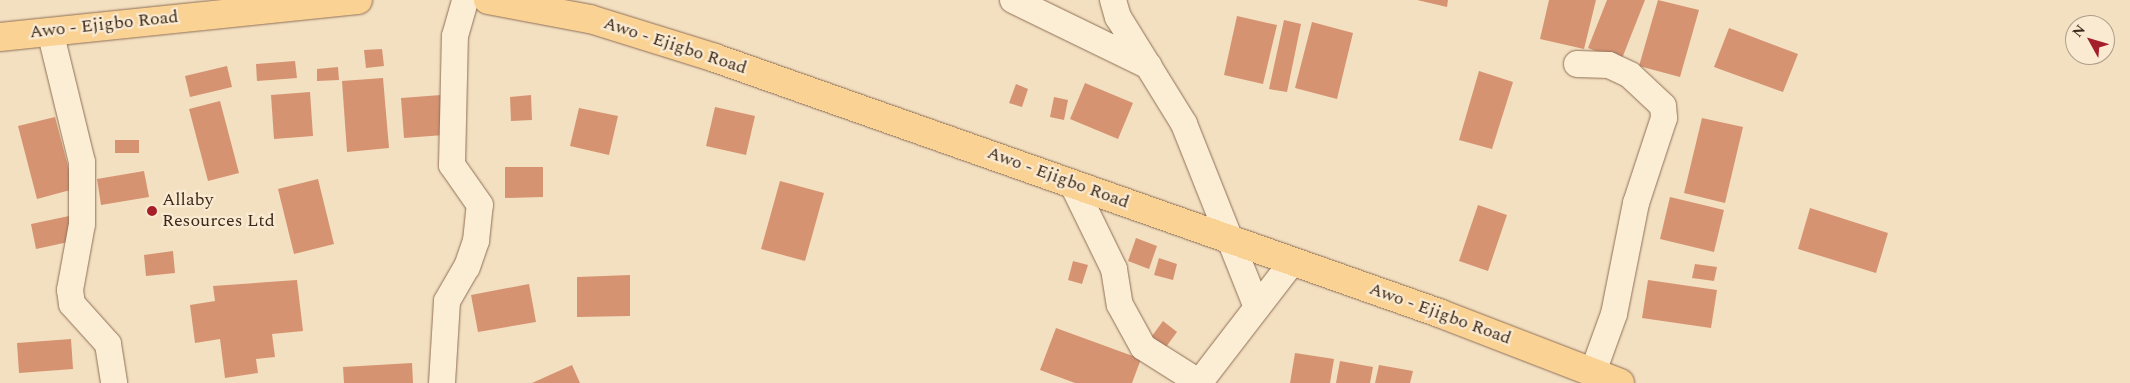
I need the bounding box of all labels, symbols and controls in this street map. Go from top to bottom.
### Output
street label: Awo - Ejigbo Road [28,6,180,44]
street label: Awo - Ejigbo Road [601,13,749,79]
north arrow [2065,15,2115,65]
text: N [2067,20,2090,42]
street label: Awo - Ejigbo Road [984,142,1132,214]
place label: Allaby Resources Ltd [162,190,275,232]
marker: Allaby Resources Ltd [146,205,158,217]
street label: Awo - Ejigbo Road [1366,278,1514,350]

